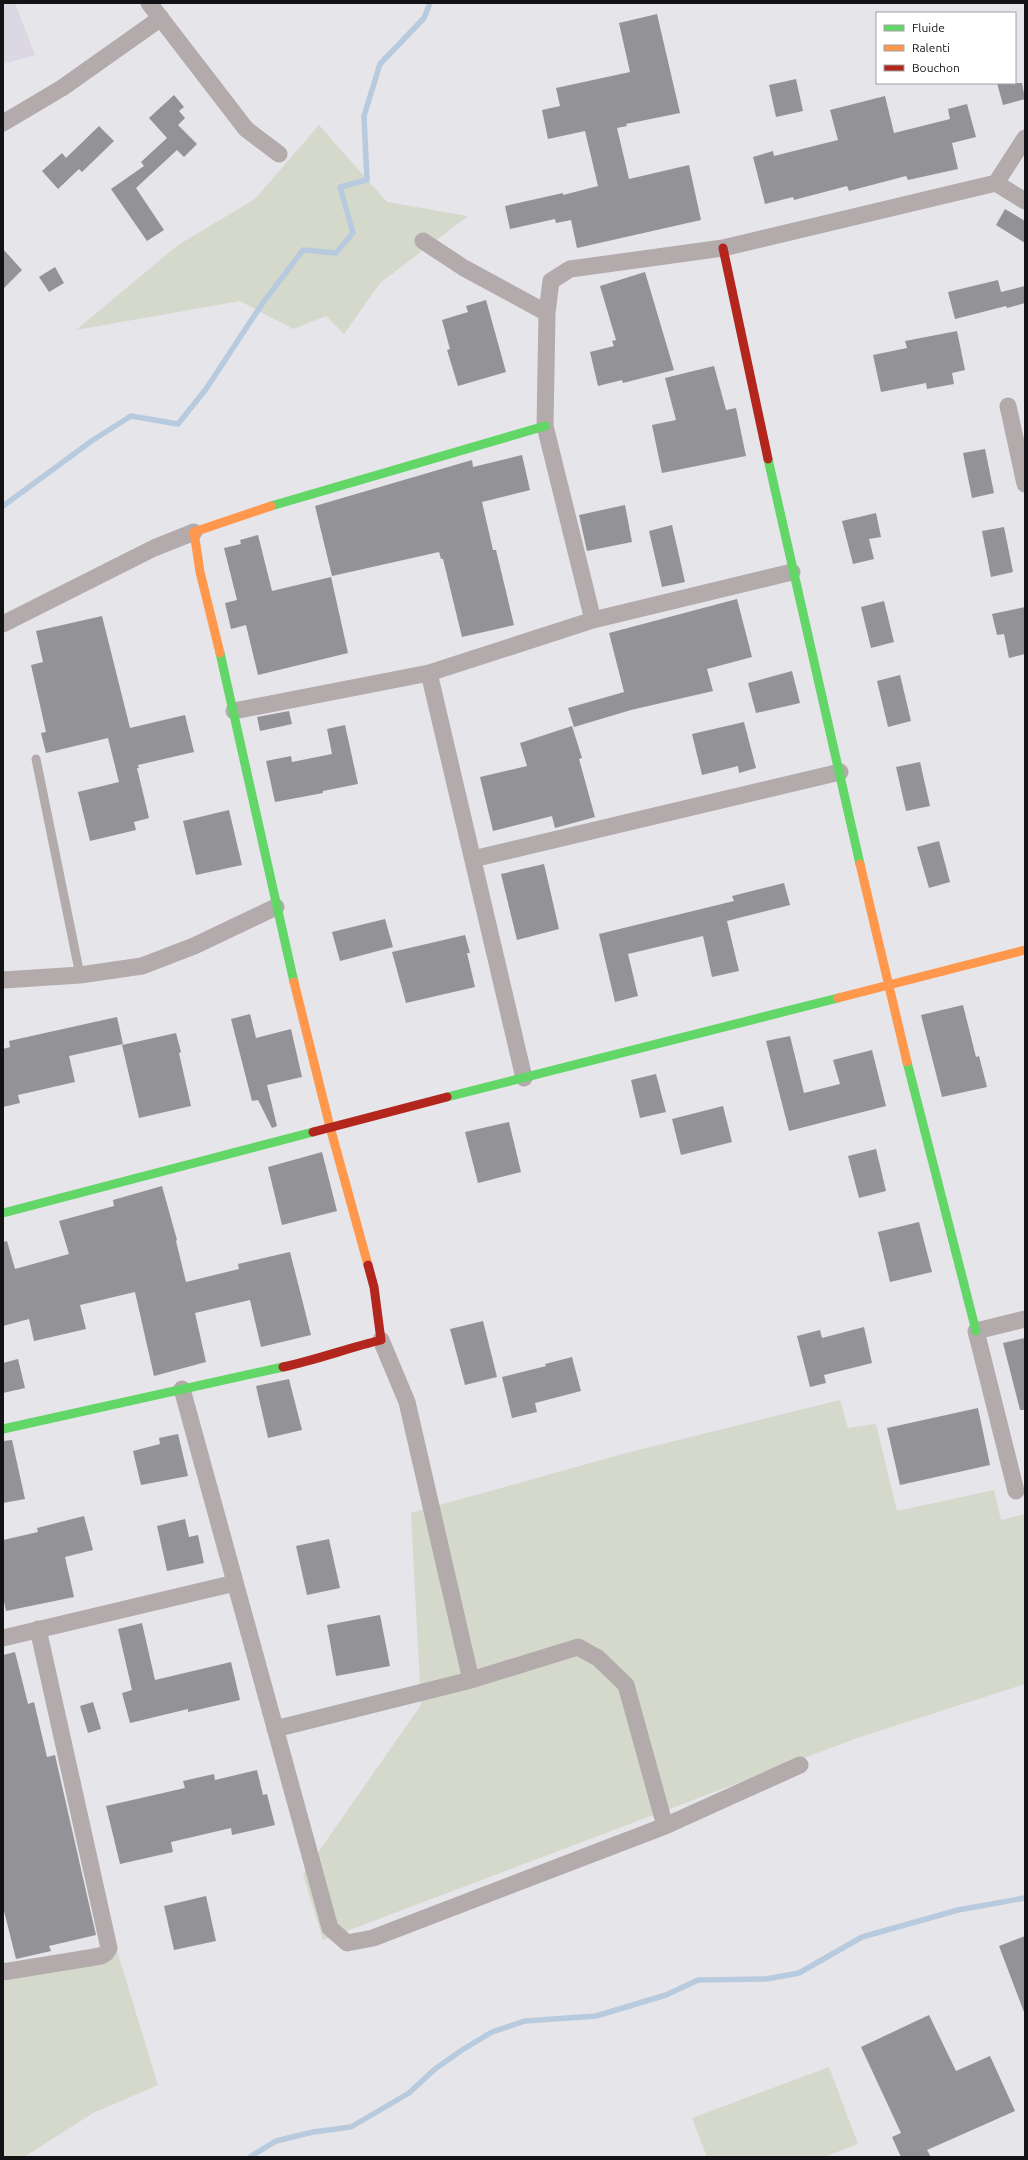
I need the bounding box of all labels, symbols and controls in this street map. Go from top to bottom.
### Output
legend [876,12,1016,84]
text: Fluide [912,21,945,34]
text: Ralenti [912,41,950,54]
text: Bouchon [912,61,960,74]

